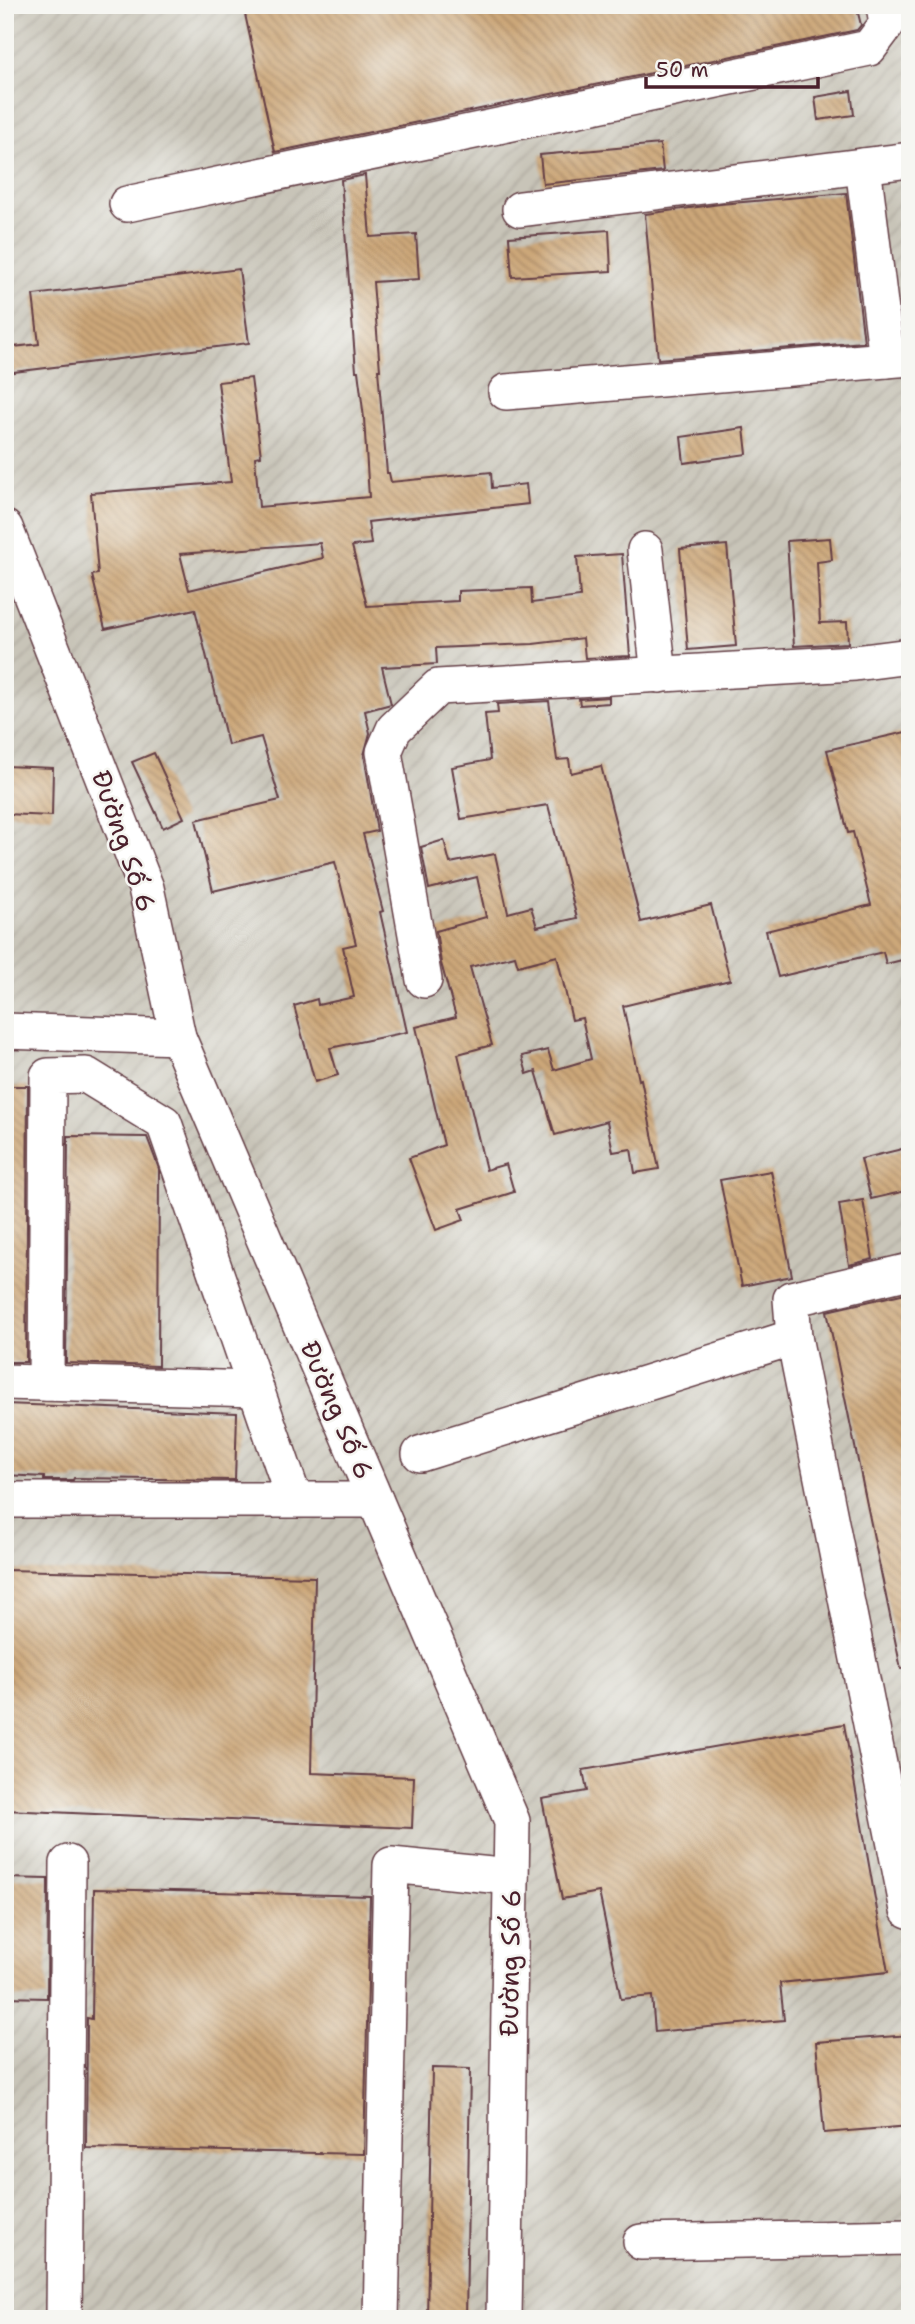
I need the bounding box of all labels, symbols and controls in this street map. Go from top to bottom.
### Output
scale bar [646,46,817,90]
text: 50 m [656,56,709,84]
street label: Đường Số 6 [84,765,165,916]
street label: Đường Số 6 [293,1335,382,1484]
street label: Đường Số 6 [491,1889,528,2037]

